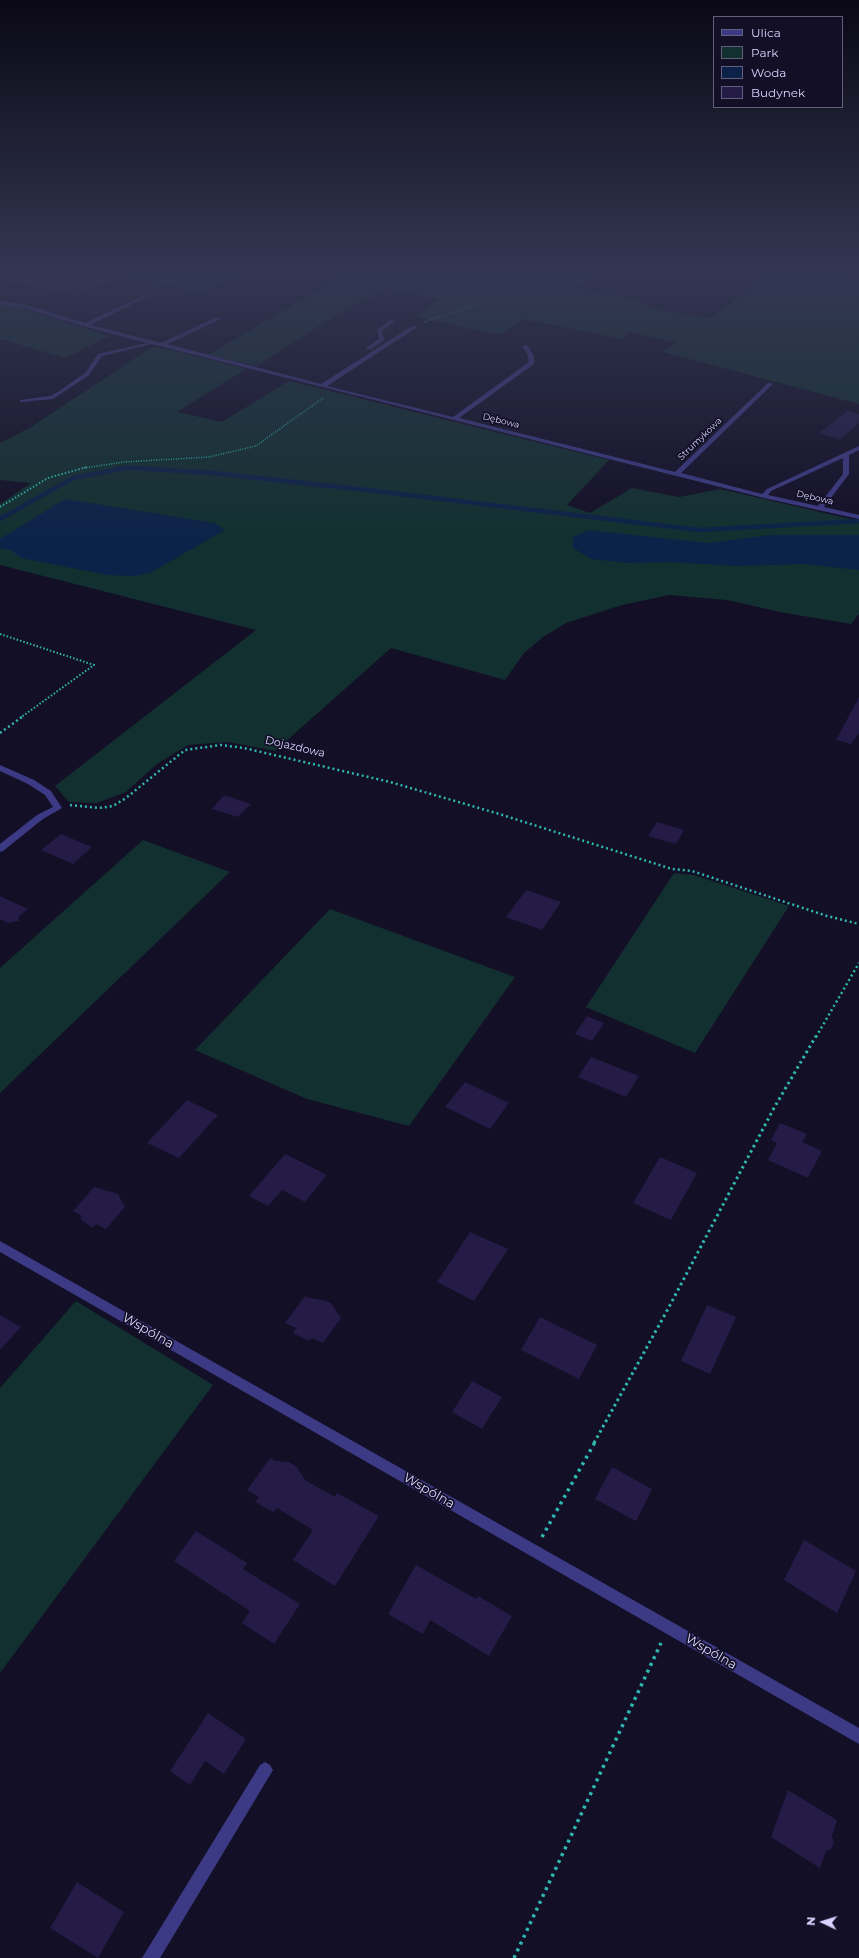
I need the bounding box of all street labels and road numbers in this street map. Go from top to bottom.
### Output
street label: Dębowa [481,411,521,431]
street label: Strumykowa [676,415,724,463]
street label: Dębowa [796,489,834,507]
street label: Dojazdowa [264,734,326,760]
street label: Wspólna [119,1310,177,1352]
street label: Wspólna [400,1470,458,1512]
street label: Wspólna [682,1631,740,1673]

